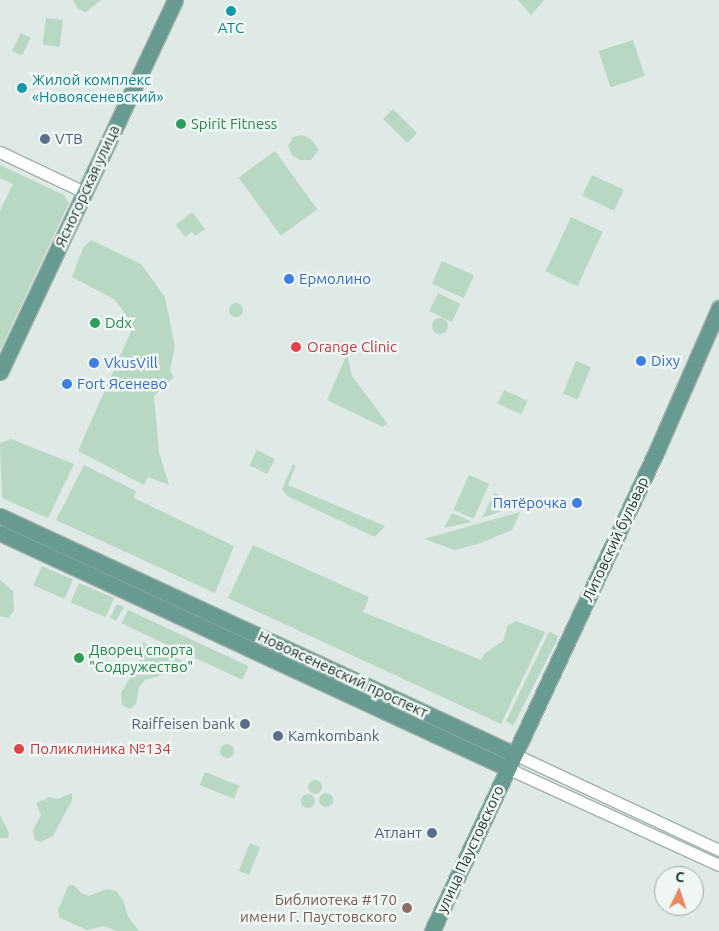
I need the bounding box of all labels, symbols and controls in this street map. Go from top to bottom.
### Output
marker: АТС [225,5,237,17]
place label: АТС [218,19,244,37]
place label: Жилой комплекс «Новоясеневский» [32,70,163,105]
marker: Жилой комплекс «Новоясеневский» [16,82,28,94]
place label: Spirit Fitness [191,115,277,133]
marker: Spirit Fitness [175,118,187,130]
street label: Ясногорская улица [51,122,123,250]
place label: VTB [55,130,83,148]
marker: VTB [39,133,51,145]
place label: Ермолино [299,270,371,288]
marker: Ермолино [283,273,295,285]
place label: Ddx [105,314,132,332]
marker: Ddx [89,317,101,329]
place label: Orange Clinic [307,338,397,356]
marker: Orange Clinic [289,340,303,354]
place label: Dixy [651,352,680,370]
place label: VkusVill [104,354,158,372]
marker: Dixy [635,355,647,367]
marker: VkusVill [88,357,100,369]
place label: Fort Ясенево [77,375,167,393]
marker: Fort Ясенево [61,378,73,390]
street label: Литовский бульвар [578,474,652,604]
place label: Пятёрочка [493,494,567,512]
marker: Пятёрочка [571,497,583,509]
street label: Новоясеневский проспект [255,627,431,721]
place label: Дворец спорта "Содружество" [89,640,193,675]
marker: Дворец спорта "Содружество" [73,652,85,664]
place label: Raiffeisen bank [132,715,235,733]
marker: Raiffeisen bank [239,718,251,730]
place label: Kamkombank [288,727,379,745]
marker: Kamkombank [272,730,284,742]
place label: Поликлиника №134 [30,740,171,758]
marker: Поликлиника №134 [12,742,26,756]
street label: улица Паустовского [433,782,507,916]
place label: Атлант [374,824,422,842]
marker: Атлант [426,827,438,839]
north arrow [654,866,704,916]
text: С [675,869,685,885]
place label: Библиотека #170 имени Г. Паустовского [240,890,397,925]
marker: Библиотека #170 имени Г. Паустовского [401,902,413,914]

